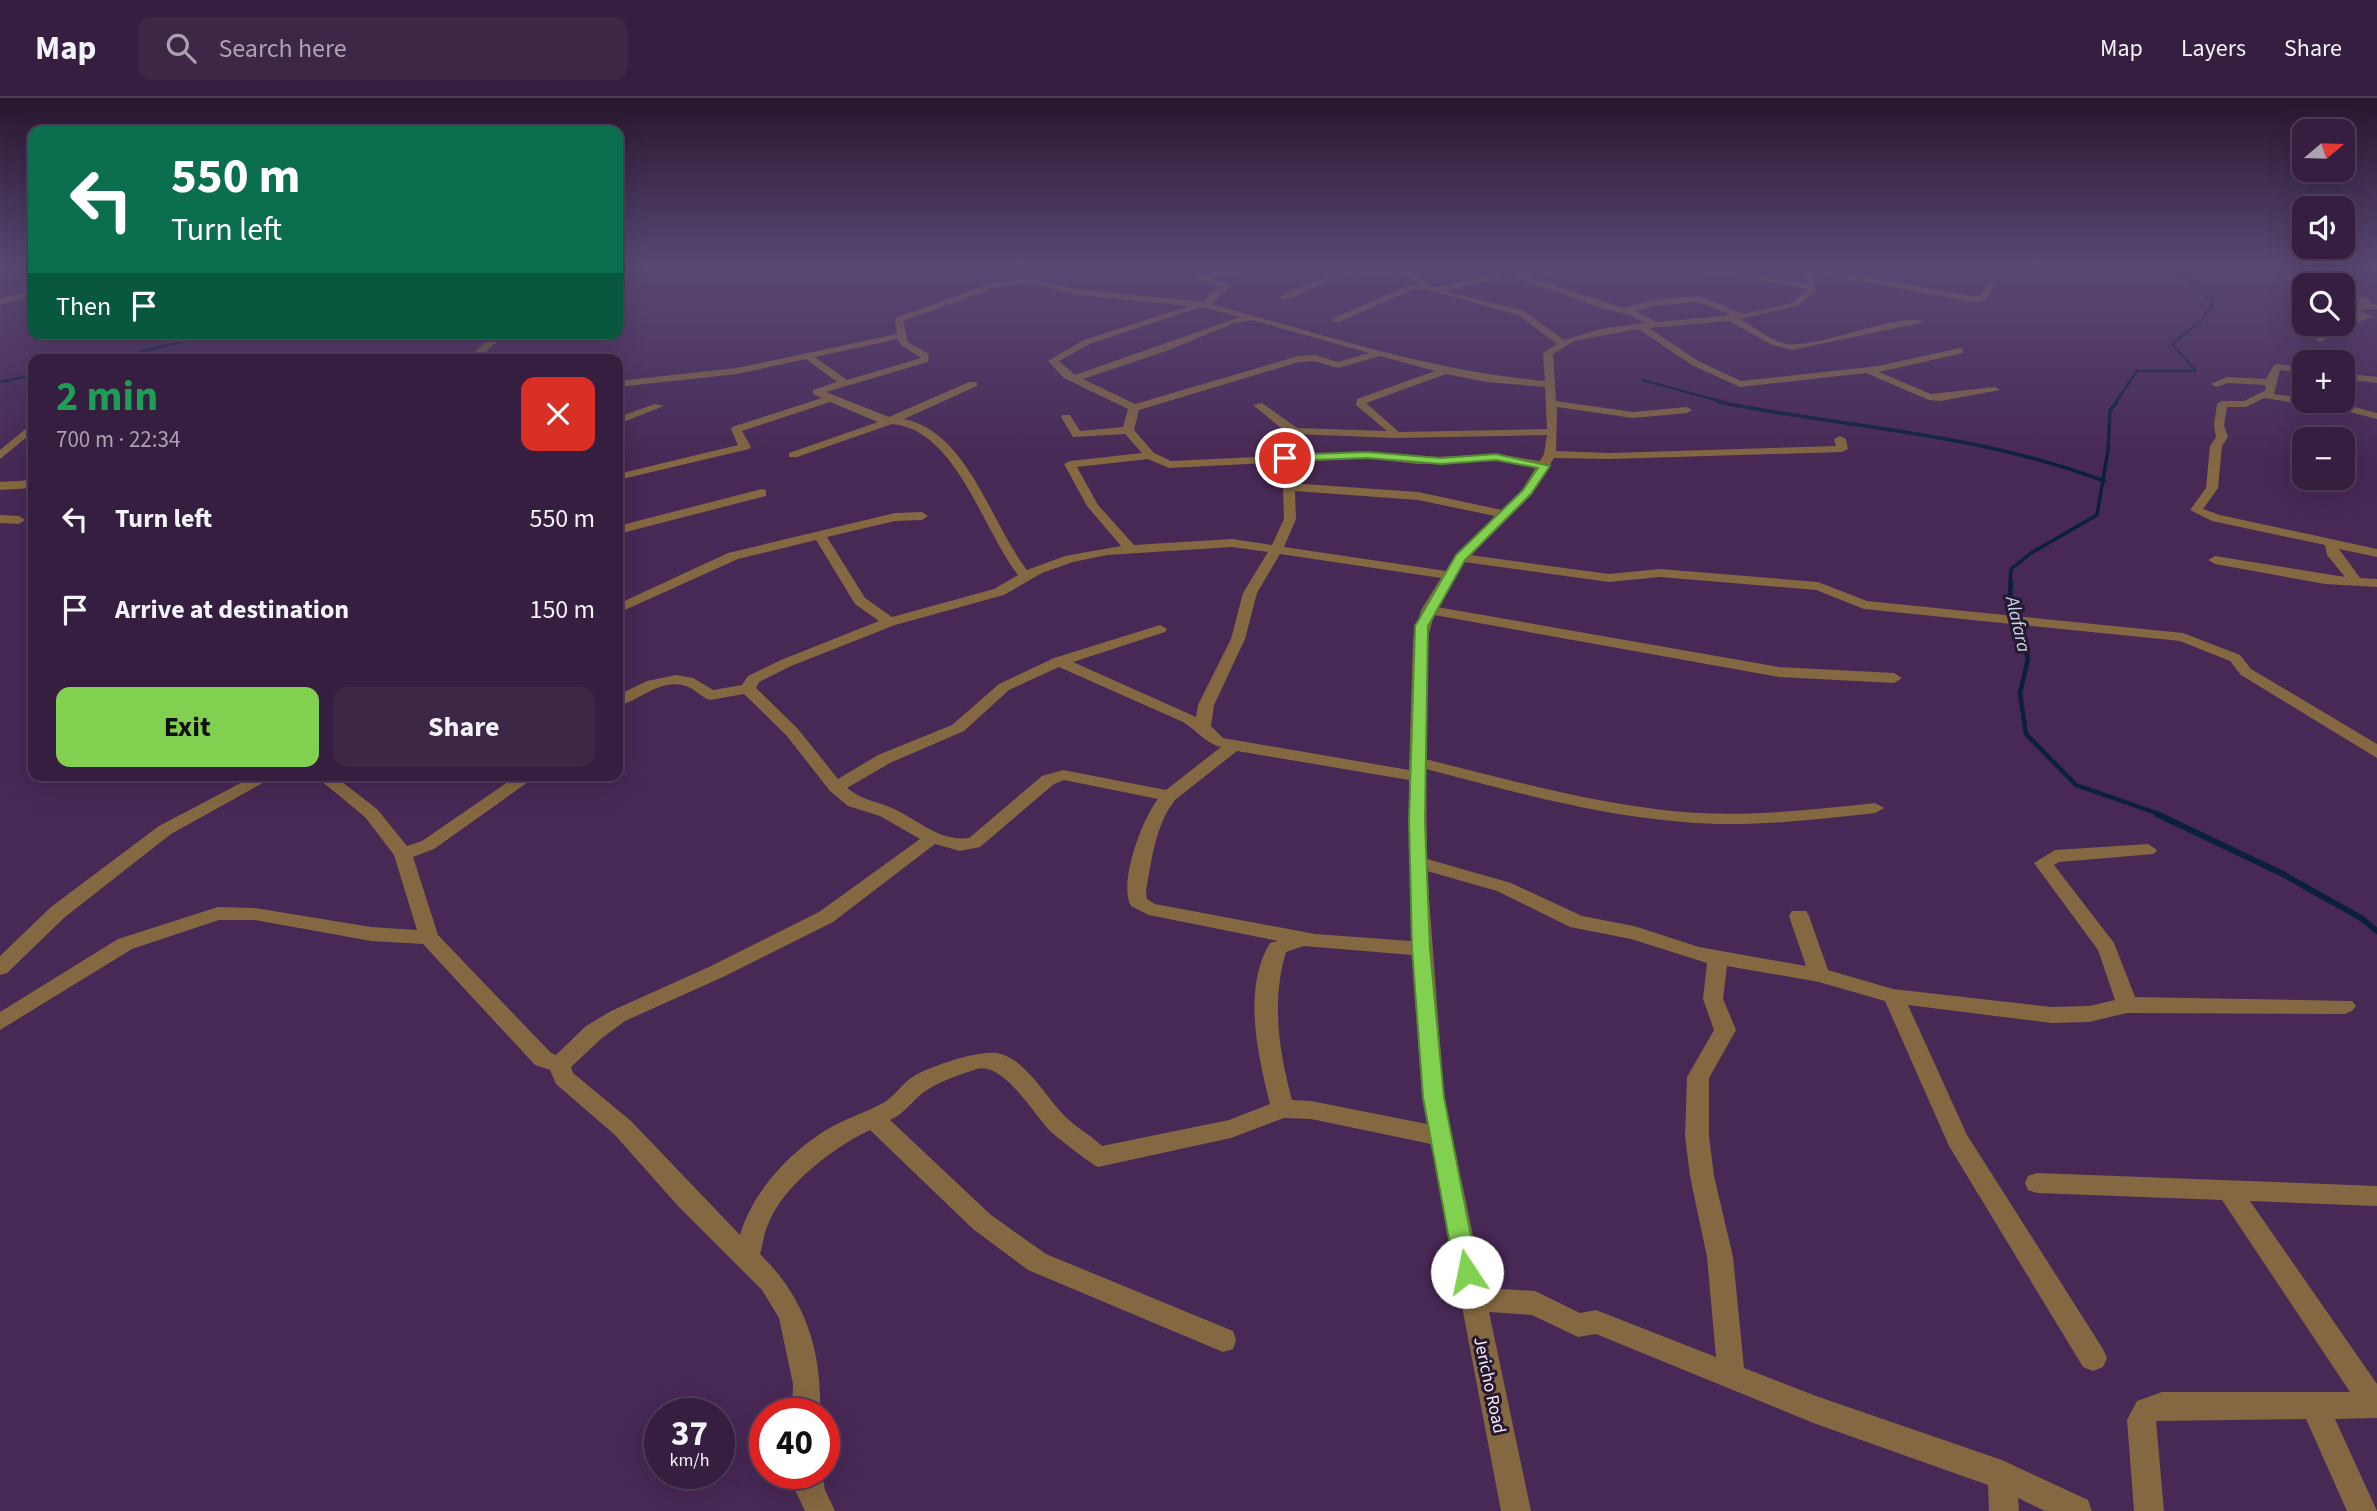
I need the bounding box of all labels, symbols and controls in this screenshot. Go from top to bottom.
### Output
search box [138,17,628,80]
text: Map [35,25,96,72]
icon: search [162,29,200,67]
text: Search here [218,30,347,67]
text: Map [2100,31,2143,66]
text: Layers [2181,31,2246,66]
text: Share [2284,31,2342,66]
north arrow [2292,119,2356,182]
map controls [2292,119,2355,490]
text: 550 m [171,142,300,212]
icon: left [56,154,147,245]
button: sound [2292,196,2355,259]
text: Turn left [171,207,282,253]
button: search [2292,273,2355,336]
icon: arrive [125,287,163,325]
text: Then [56,288,111,325]
button: + [2292,350,2355,413]
text: 2 min [56,367,158,427]
button: close [521,377,595,451]
text: 700 m · 22:34 [56,423,180,456]
button: − [2292,427,2355,490]
pin [1255,428,1315,488]
icon: arrive [1266,439,1304,477]
icon: left [56,500,94,538]
text: Turn left [115,500,212,537]
text: 550 m [529,500,595,537]
icon: arrive [56,591,94,629]
text: Arrive at destination [115,591,349,628]
text: 150 m [529,591,595,628]
water label: Alafara [1998,593,2037,655]
button: Exit [56,687,319,767]
button: Share [333,687,595,767]
position arrow [1430,1235,1504,1309]
street label: Jericho Road [1467,1334,1512,1436]
speed limit sign: 40 [749,1398,840,1489]
text: 37 [671,1409,708,1459]
text: km/h [670,1448,709,1473]

